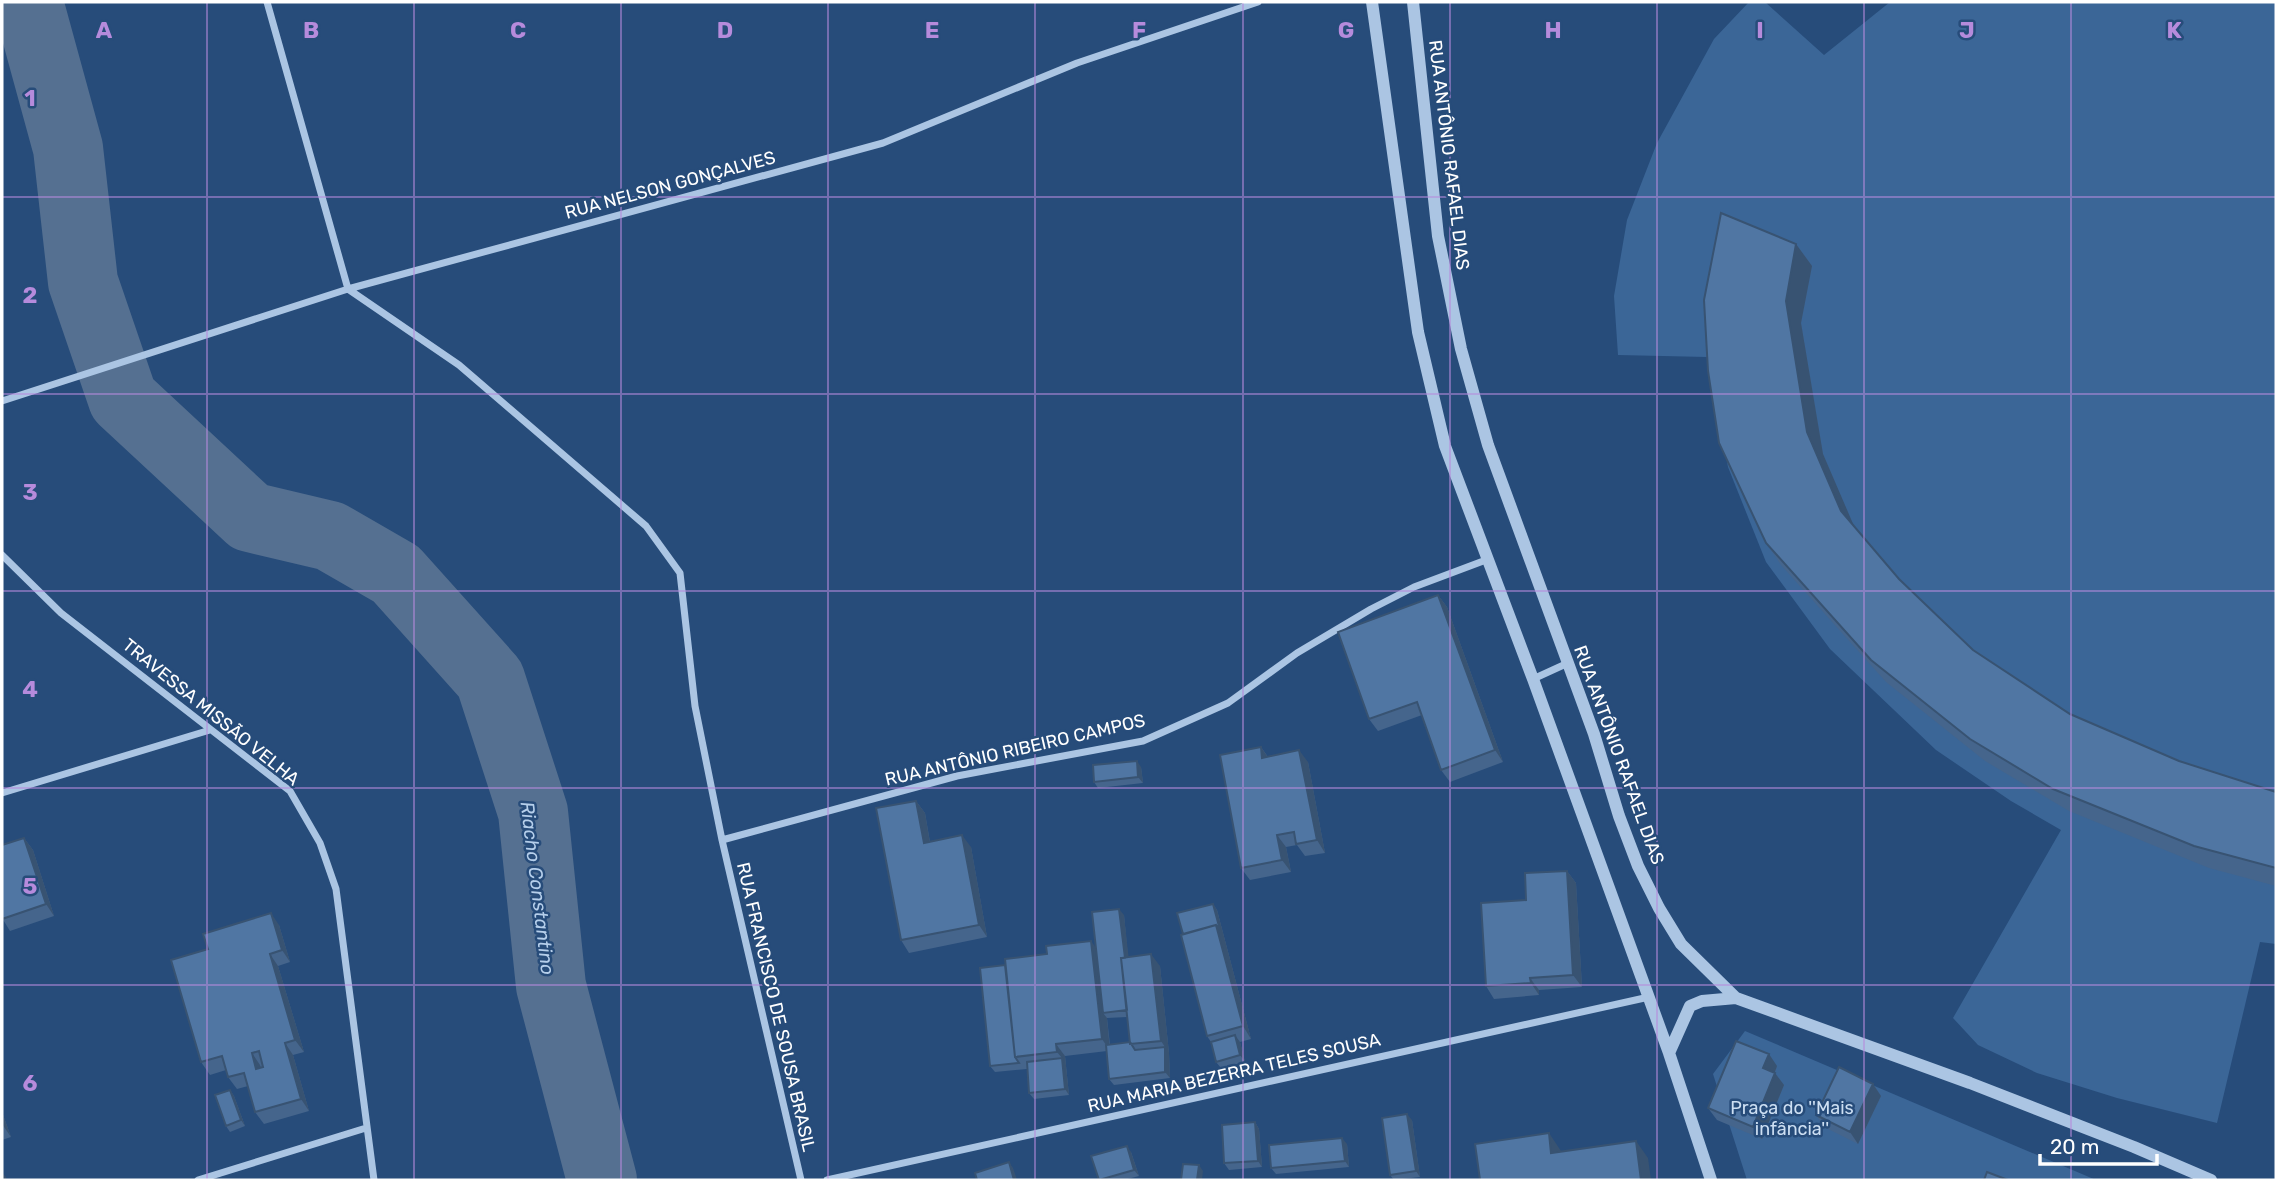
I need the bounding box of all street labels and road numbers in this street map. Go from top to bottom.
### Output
street label: RUA ANTÔNIO RAFAEL DIAS [1424,39,1474,271]
street label: RUA NELSON GONÇALVES [562,146,778,224]
street label: TRAVESSA MISSÃO VELHA [118,634,304,790]
street label: RUA ANTÔNIO RAFAEL DIAS [1569,642,1669,868]
street label: RUA ANTÔNIO RIBEIRO CAMPOS [883,709,1147,791]
street label: RUA FRANCISCO DE SOUSA BRASIL [732,860,820,1154]
street label: RUA MARIA BEZERRA TELES SOUSA [1085,1029,1383,1117]

